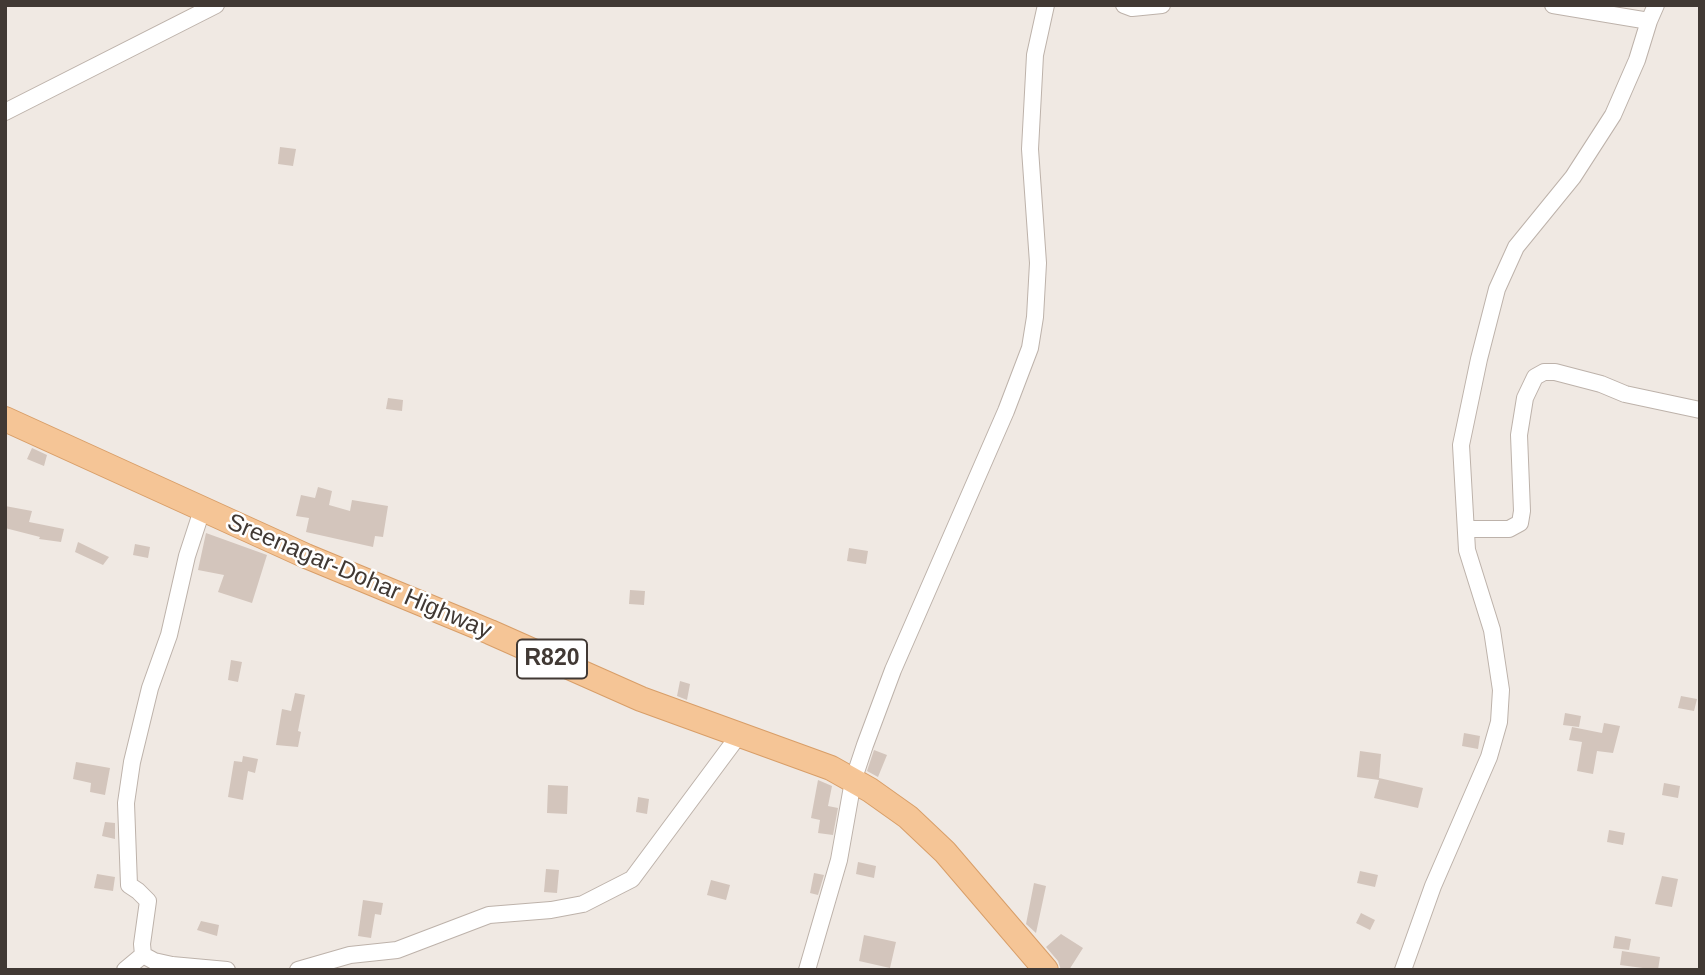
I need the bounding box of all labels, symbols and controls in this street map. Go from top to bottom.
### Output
street label: Sreenagar-Dohar Highway [223,508,495,646]
road number: R820 [517,639,587,678]

